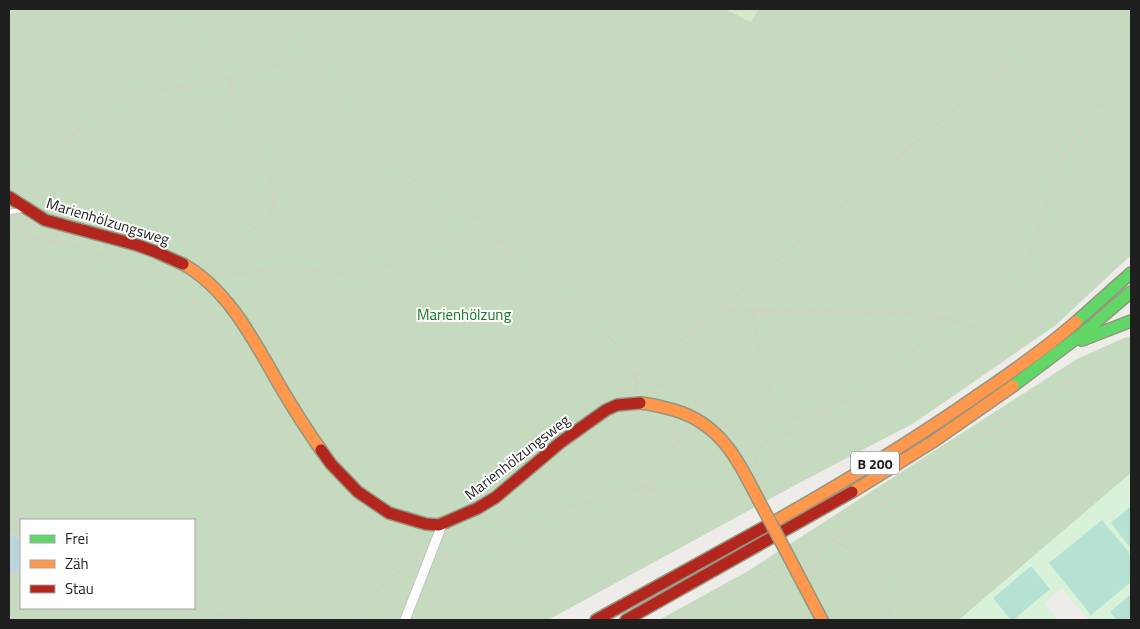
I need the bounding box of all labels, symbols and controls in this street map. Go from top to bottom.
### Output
street label: Marienhölzungsweg [44,191,173,251]
park label: Marienhölzung [417,303,511,326]
street label: Marienhölzungsweg [460,408,575,505]
road number: B 200 [851,452,899,474]
legend [20,519,195,609]
text: Frei [65,527,88,550]
text: Zäh [65,552,89,575]
text: Stau [65,577,94,600]

